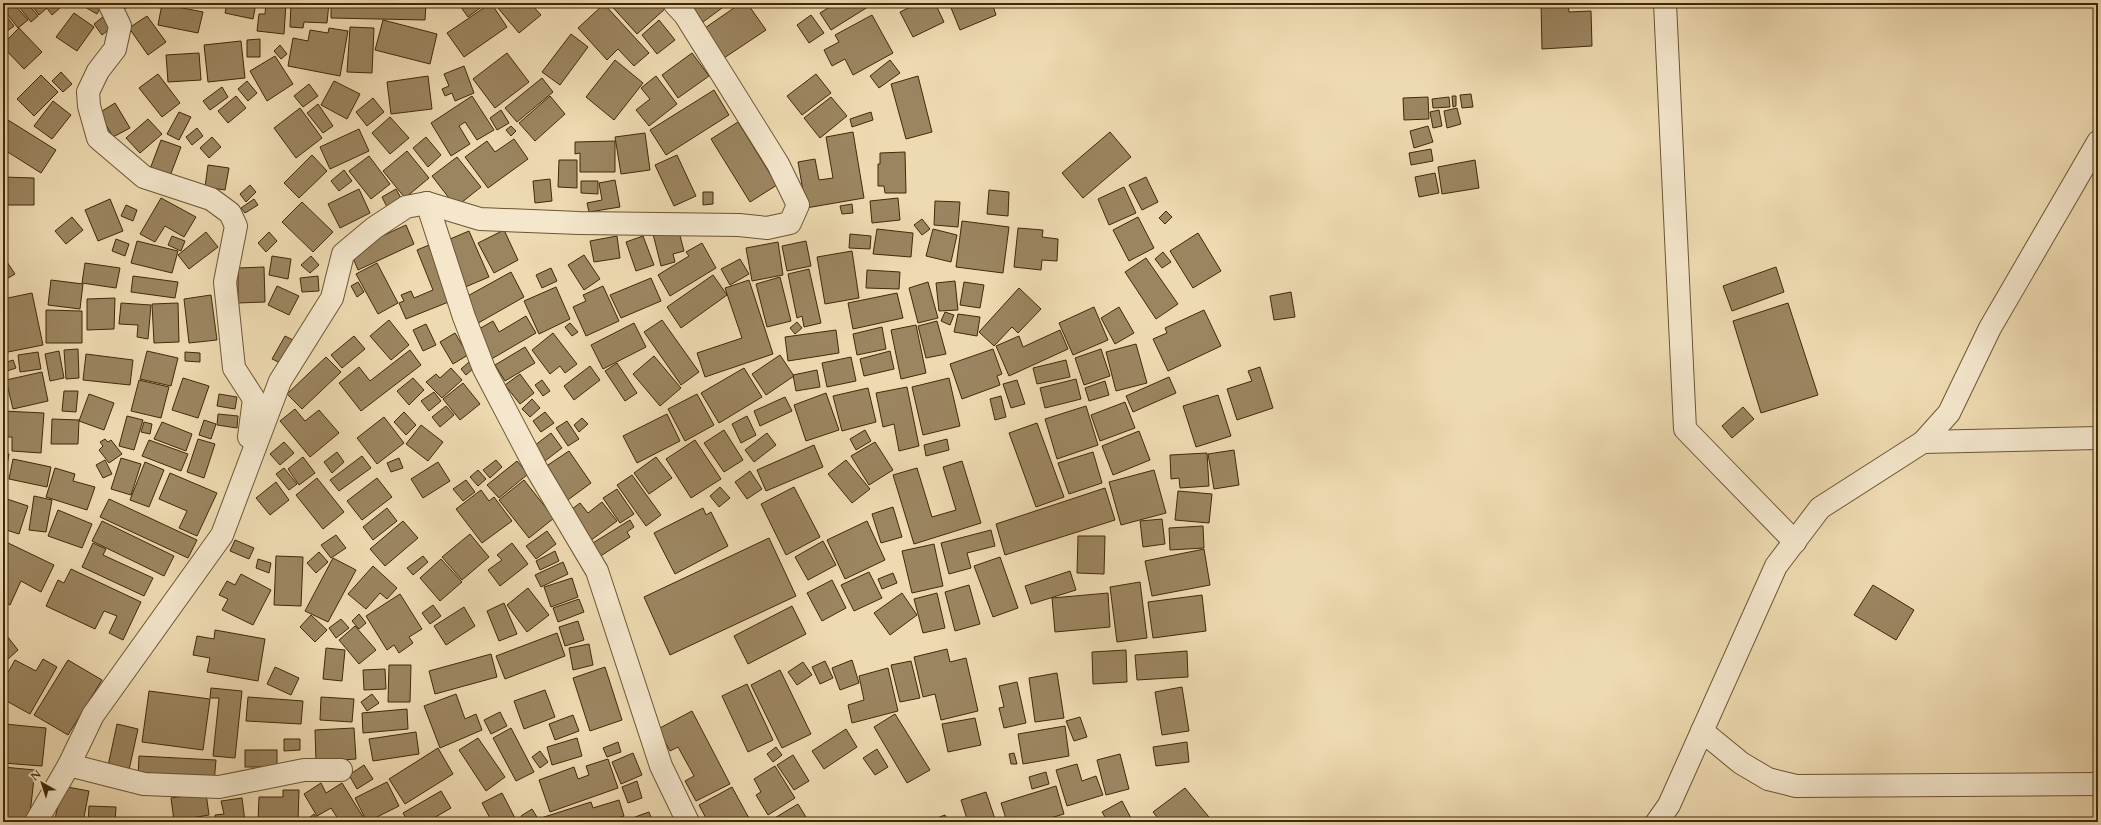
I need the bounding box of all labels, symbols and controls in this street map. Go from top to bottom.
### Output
north arrow [22,763,62,803]
text: N [28,766,45,784]

